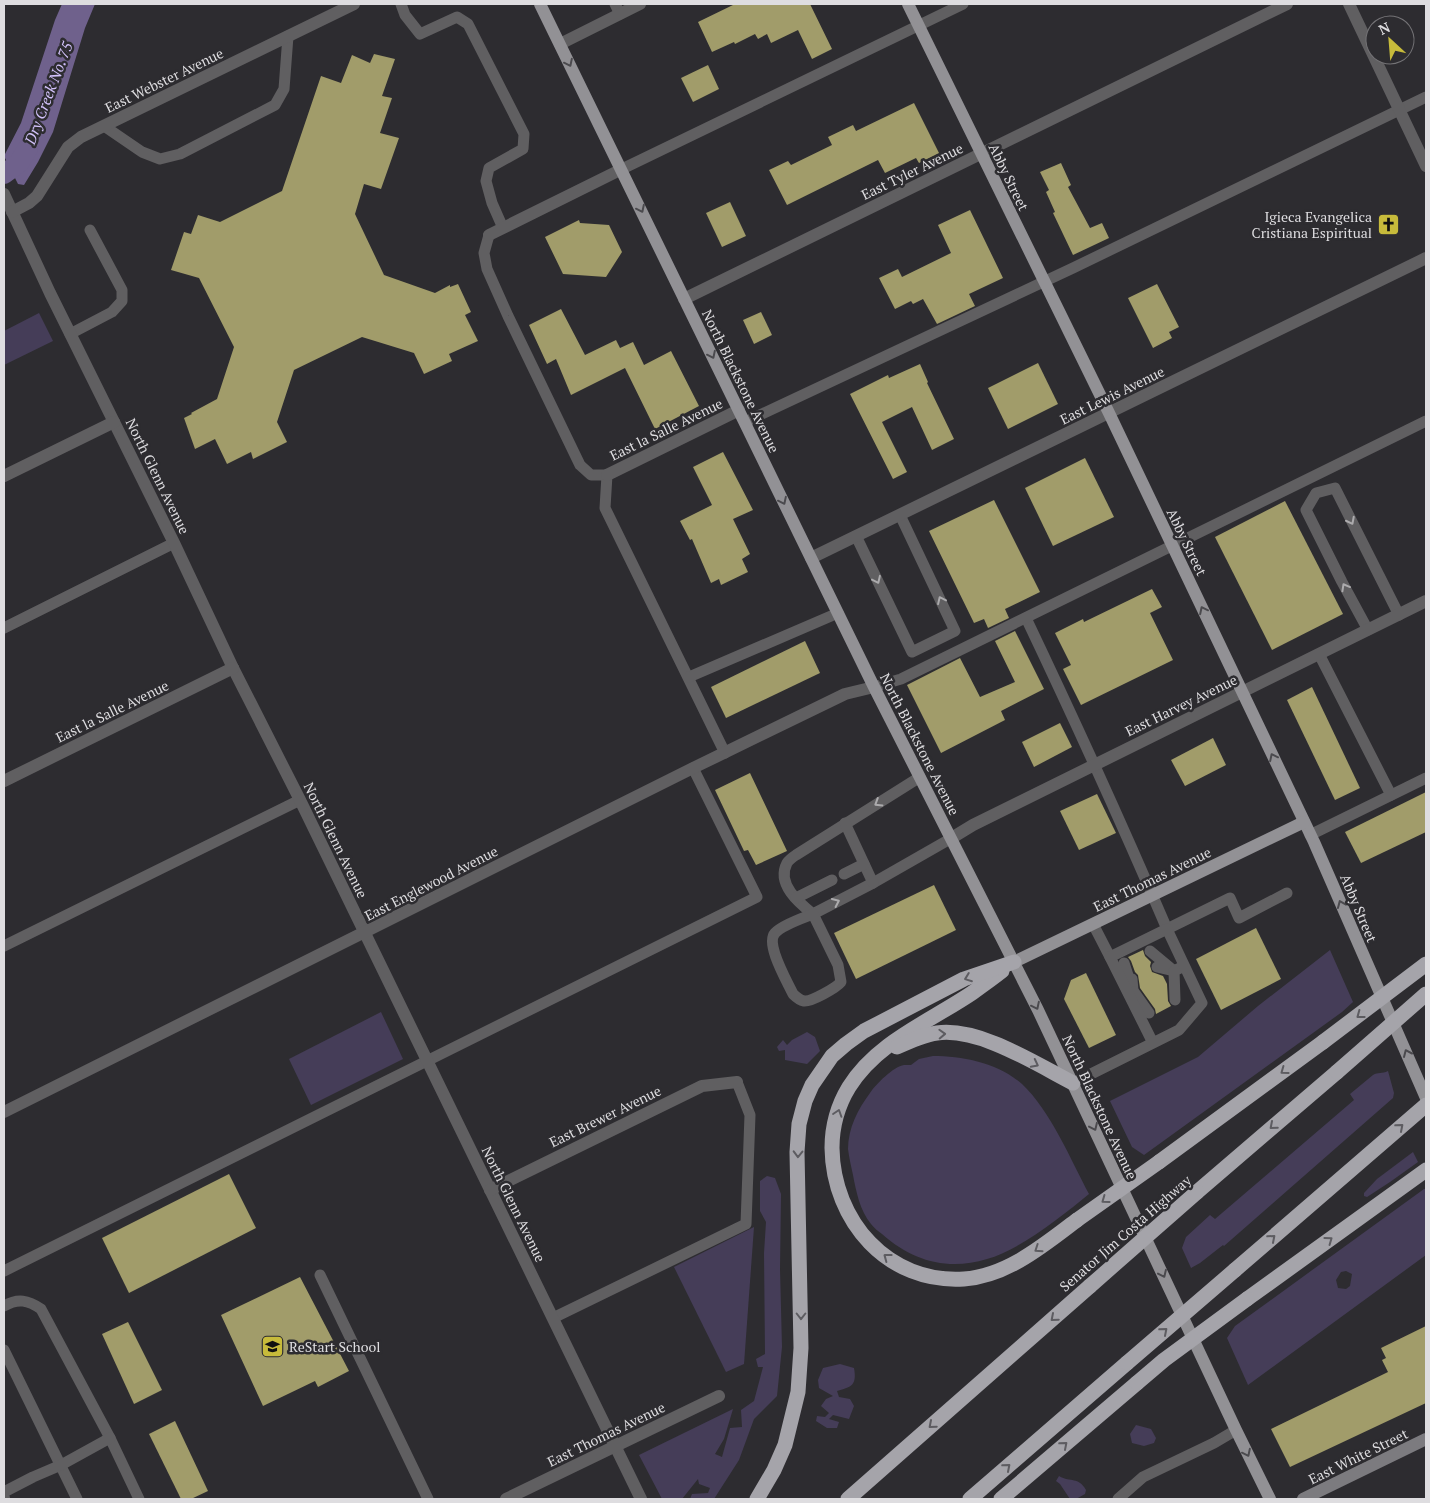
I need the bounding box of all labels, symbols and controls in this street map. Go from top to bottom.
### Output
north arrow [1365,15,1415,65]
text: N [1375,17,1393,39]
water label: Dry Creek No. 75 [19,38,77,148]
street label: East Webster Avenue [102,43,226,117]
one-way arrow [563,58,573,67]
street label: East Tyler Avenue [858,138,966,204]
street label: Abby Street [985,140,1034,214]
one-way arrow [635,204,645,213]
place label: Igieca Evangelica Cristiana Espiritual [1252,207,1372,242]
church icon: Igieca Evangelica Cristiana Espiritual [1376,212,1400,236]
street label: North Blackstone Avenue [698,306,784,456]
one-way arrow [706,350,716,359]
street label: East Lewis Avenue [1057,361,1167,429]
street label: East la Salle Avenue [606,393,726,465]
street label: North Glenn Avenue [122,415,194,537]
one-way arrow [777,496,787,505]
street label: Abby Street [1163,505,1212,579]
one-way arrow [1345,516,1355,525]
one-way arrow [871,575,882,584]
one-way arrow [1341,584,1351,593]
one-way arrow [936,596,947,605]
one-way arrow [1199,607,1209,616]
street label: North Blackstone Avenue [876,670,964,818]
street label: East Harvey Avenue [1122,670,1240,740]
street label: East la Salle Avenue [52,675,172,747]
one-way arrow [1269,753,1279,762]
street label: North Glenn Avenue [300,779,372,901]
one-way arrow [875,797,884,806]
street label: East Englewood Avenue [361,841,501,925]
street label: East Thomas Avenue [1090,842,1214,916]
street label: Abby Street [1336,871,1382,946]
one-way arrow [831,897,840,908]
one-way arrow [1337,900,1348,909]
one-way arrow [964,972,973,982]
one-way arrow [1030,1001,1040,1010]
one-way arrow [1356,1009,1366,1018]
one-way arrow [938,1028,946,1039]
street label: North Blackstone Avenue [1058,1032,1142,1182]
one-way arrow [1402,1049,1413,1058]
one-way arrow [1030,1058,1039,1068]
one-way arrow [1280,1065,1290,1074]
street label: East Brewer Avenue [546,1081,664,1151]
one-way arrow [832,1109,842,1118]
one-way arrow [1270,1121,1279,1130]
one-way arrow [1087,1122,1098,1131]
one-way arrow [1395,1124,1404,1133]
street label: North Glenn Avenue [478,1143,550,1265]
one-way arrow [792,1150,803,1158]
street label: Senator Jim Costa Highway [1055,1170,1196,1295]
one-way arrow [1101,1194,1111,1203]
one-way arrow [1266,1235,1275,1244]
one-way arrow [1323,1237,1333,1246]
one-way arrow [1034,1243,1043,1252]
one-way arrow [884,1254,893,1262]
one-way arrow [1157,1269,1167,1278]
one-way arrow [796,1312,806,1320]
one-way arrow [1050,1312,1059,1321]
one-way arrow [1158,1328,1167,1337]
school or university icon: ReStart School [261,1334,285,1358]
place label: ReStart School [289,1337,380,1356]
street label: East Thomas Avenue [544,1397,668,1471]
one-way arrow [928,1420,937,1429]
street label: East White Street [1305,1423,1412,1488]
one-way arrow [1059,1441,1068,1450]
one-way arrow [1241,1448,1251,1457]
one-way arrow [1001,1464,1010,1473]

